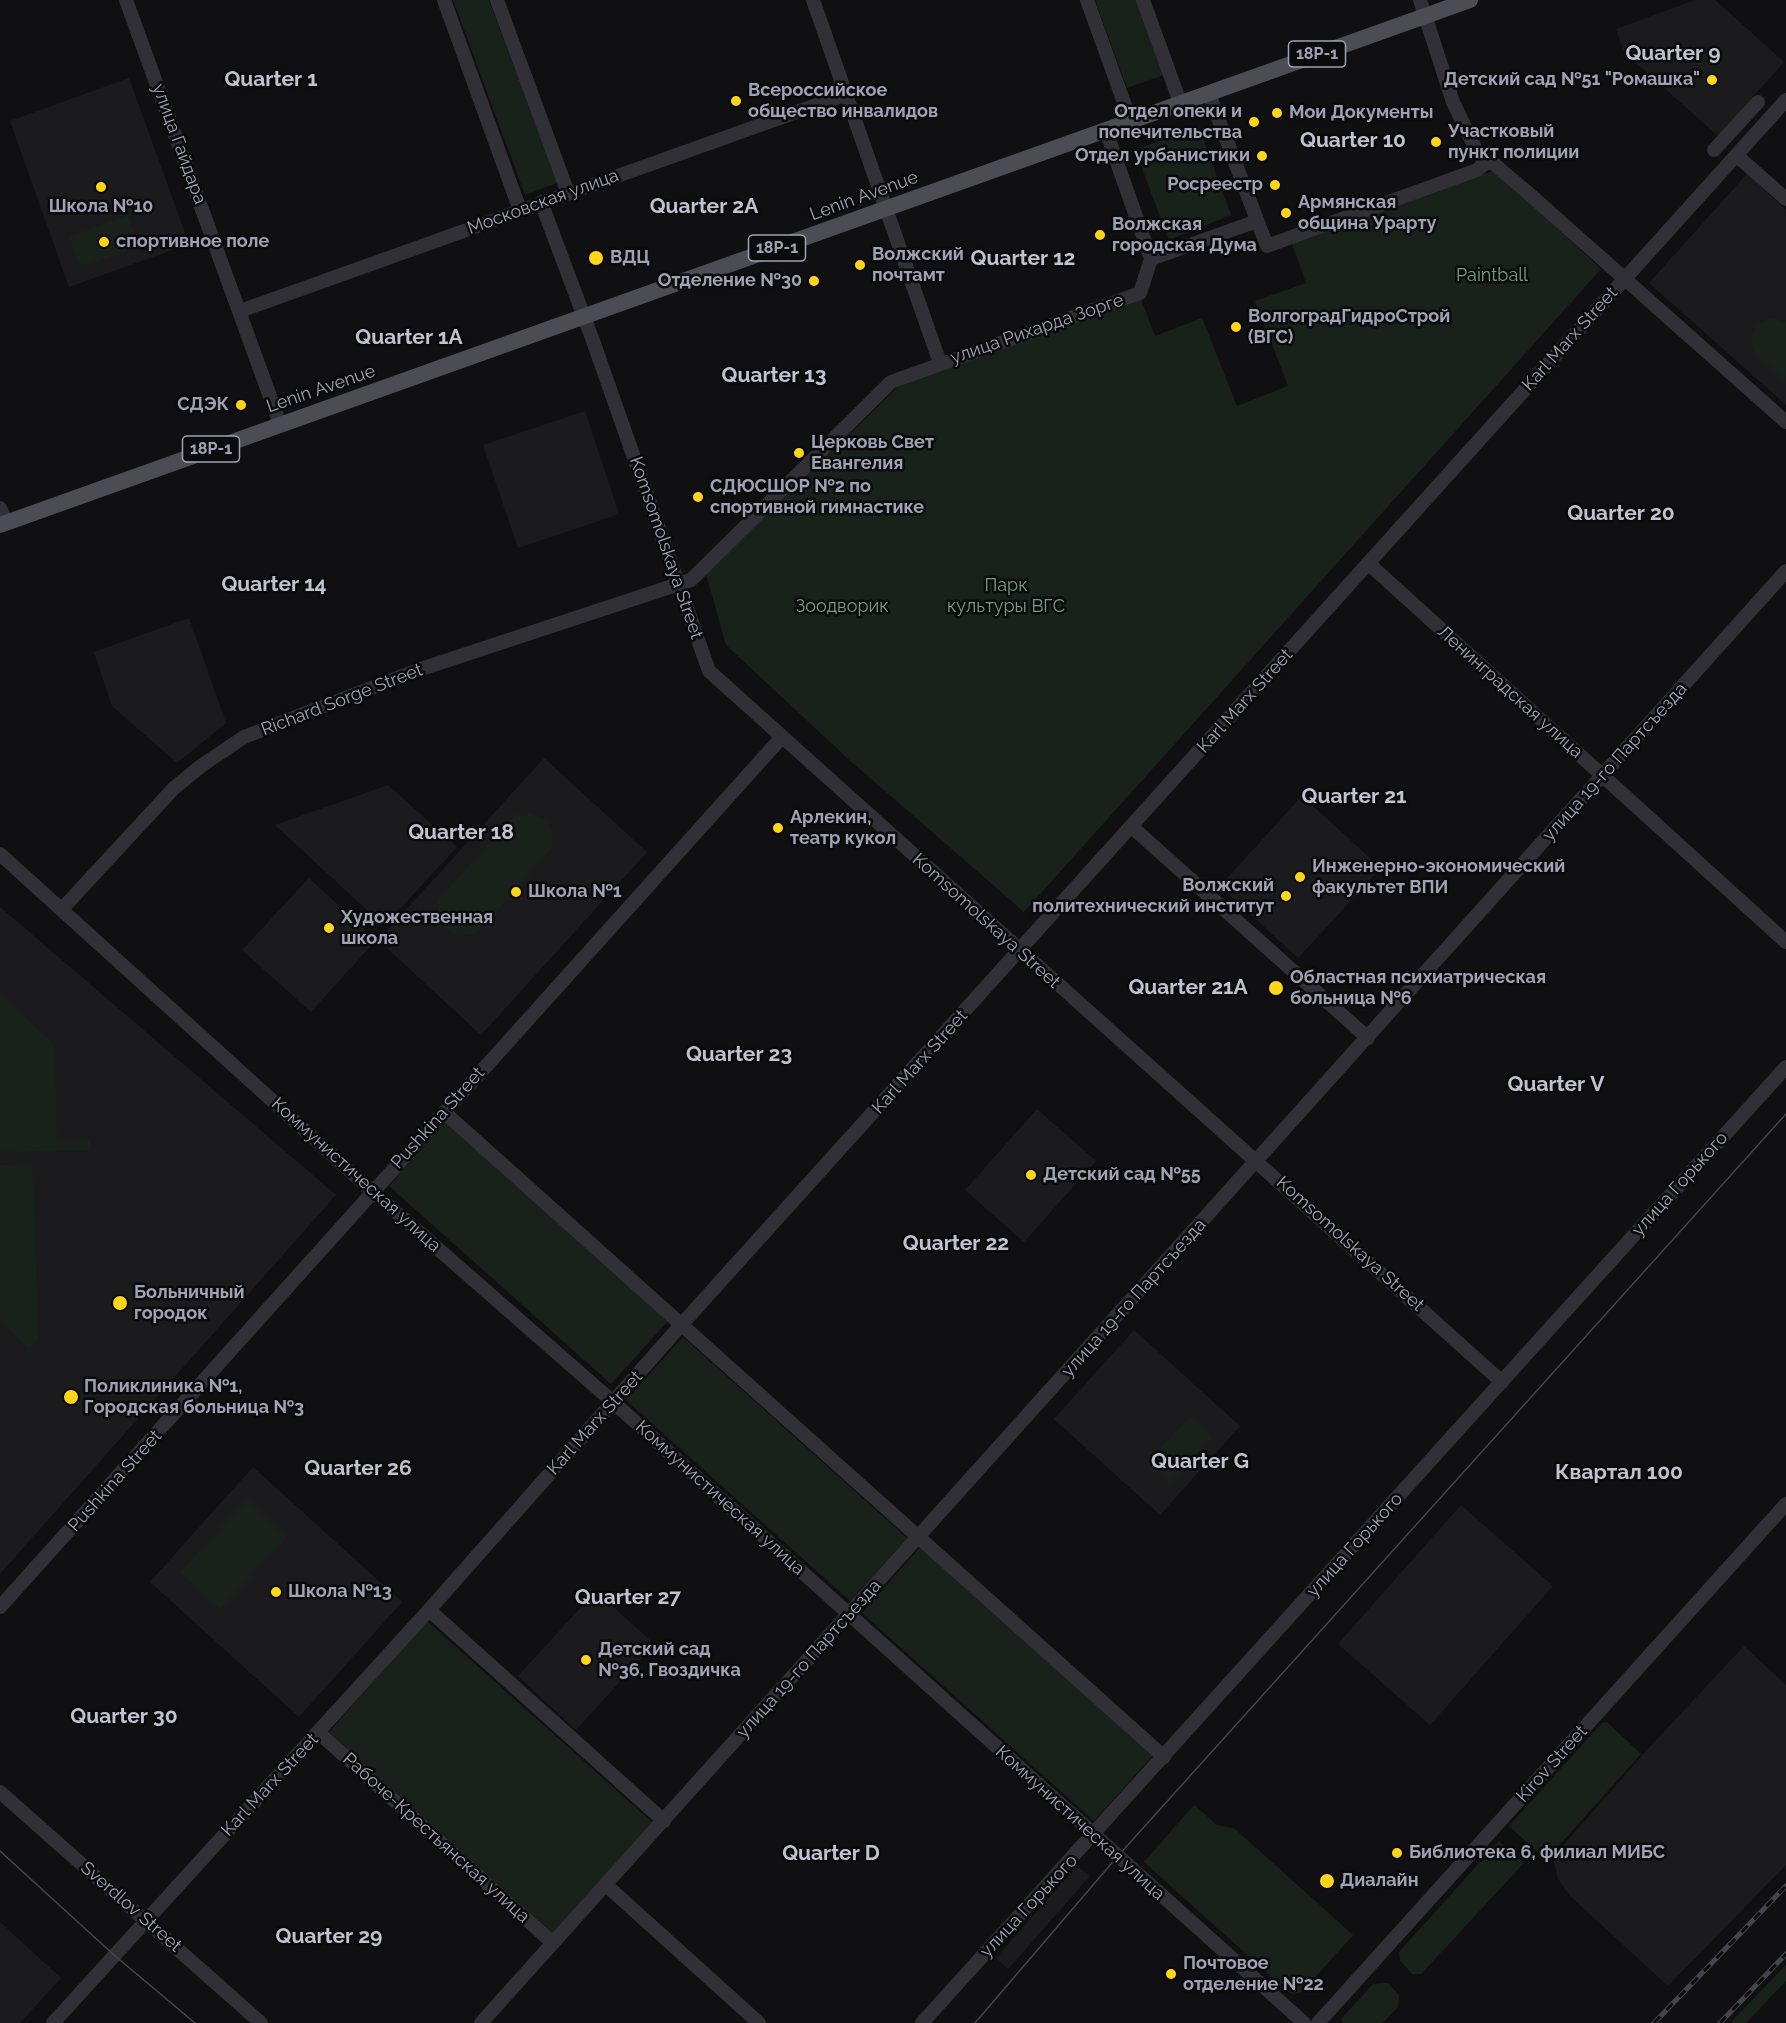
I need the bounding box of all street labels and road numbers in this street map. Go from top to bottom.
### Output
road number: 18Р-1 [1288,41,1346,67]
street label: улица Гайдара [147,81,211,207]
street label: Московская улица [464,165,622,239]
street label: Lenin Avenue [807,166,921,226]
road number: 18Р-1 [748,235,806,261]
street label: Karl Marx Street [1518,283,1622,395]
street label: улица Рихарда Зорге [948,289,1126,369]
street label: Lenin Avenue [264,360,378,418]
road number: 18Р-1 [182,436,240,462]
street label: Komsomolskaya Street [625,454,707,642]
street label: Ленинградская улица [1433,621,1587,763]
street label: Karl Marx Street [1193,645,1297,757]
street label: Richard Sorge Street [258,659,426,741]
street label: улица 19-го Партсъезда [1538,678,1692,846]
street label: Komsomolskaya Street [908,849,1064,993]
street label: Karl Marx Street [868,1006,972,1118]
street label: Pushkina Street [387,1063,489,1173]
street label: Коммунистическая улица [267,1093,445,1257]
street label: улица Горького [1627,1127,1733,1241]
street label: Komsomolskaya Street [1272,1172,1428,1316]
street label: улица 19-го Партсъезда [1057,1214,1211,1382]
street label: Karl Marx Street [543,1367,647,1479]
street label: Коммунистическая улица [631,1416,809,1580]
street label: Pushkina Street [64,1426,166,1536]
street label: улица Горького [1302,1488,1408,1602]
street label: улица 19-го Партсъезда [732,1575,886,1743]
street label: Kirov Street [1512,1721,1592,1807]
street label: Karl Marx Street [217,1729,323,1841]
street label: Коммунистическая улица [991,1741,1169,1905]
street label: Рабоче-Крестьянская улица [338,1748,534,1928]
street label: улица Горького [976,1850,1082,1962]
street label: Sverdlov Street [76,1857,186,1957]

